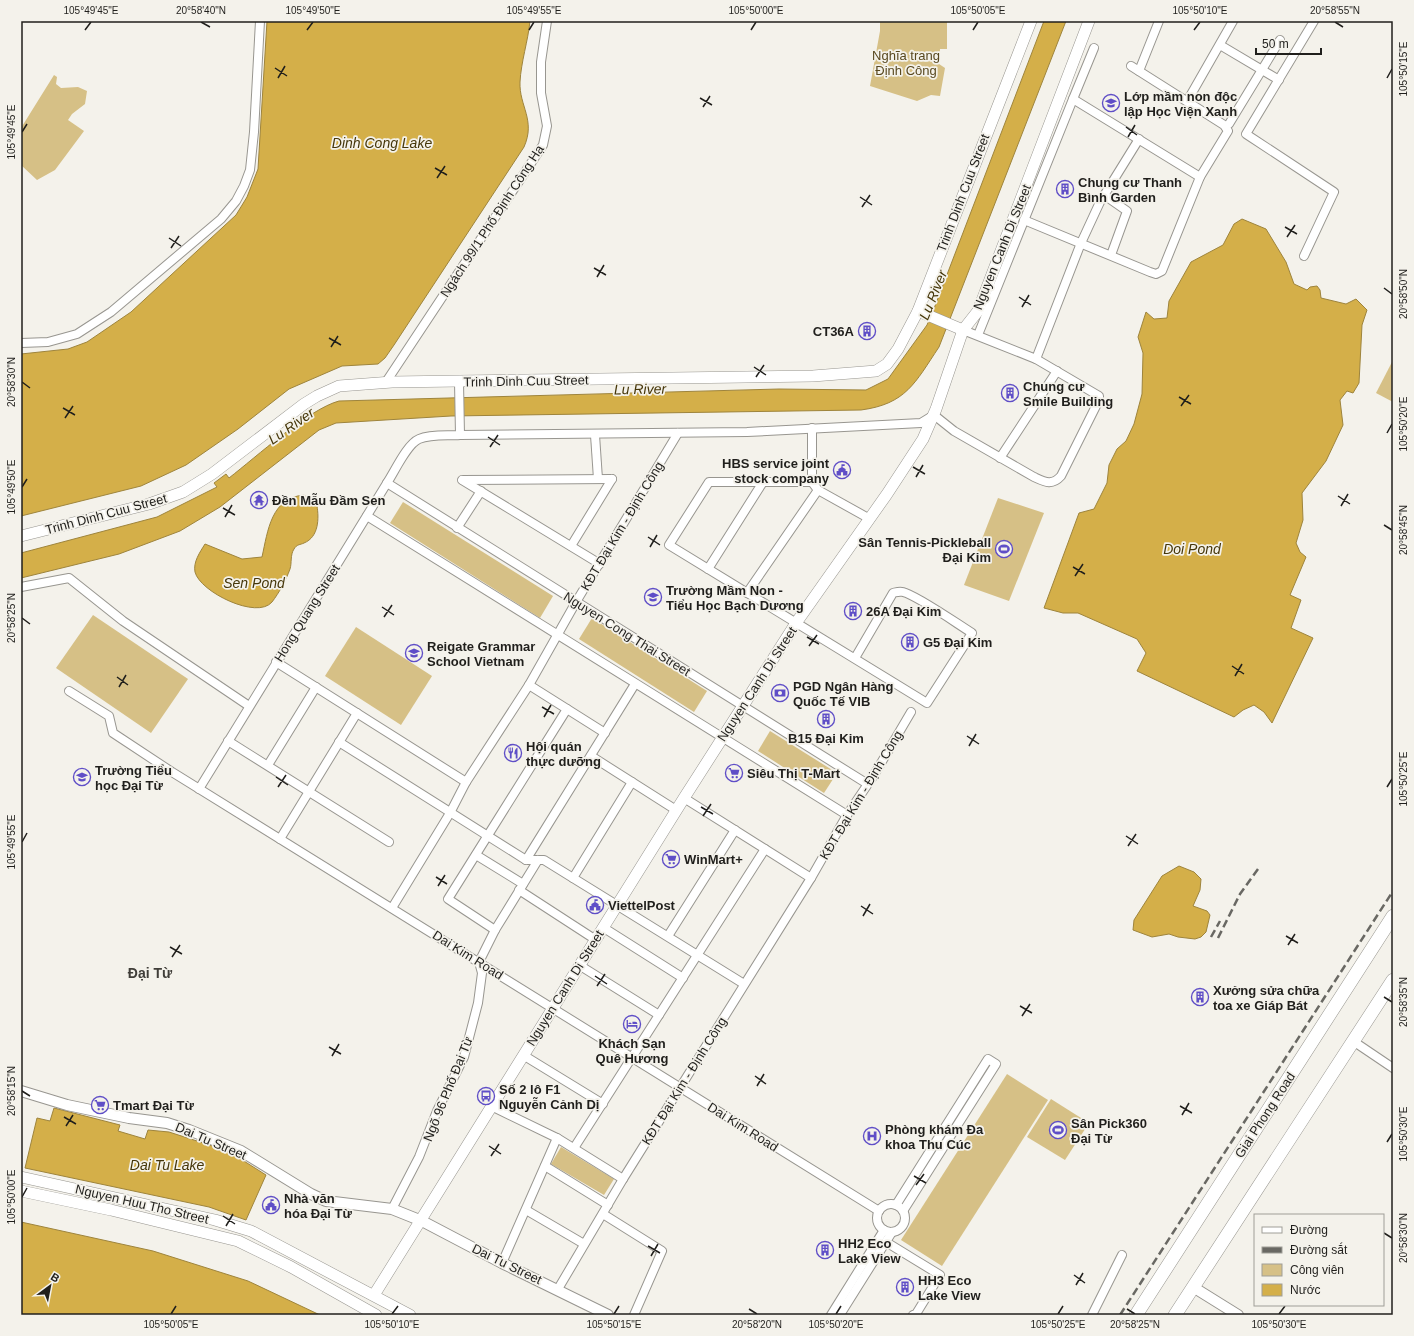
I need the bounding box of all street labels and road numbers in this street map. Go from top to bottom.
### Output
street label: Trinh Dinh Cuu Street [934,131,993,254]
street label: Ngách 99/1 Phố Định Công Hạ [437,141,547,300]
street label: Nguyen Canh Di Street [970,182,1034,312]
street label: Trinh Dinh Cuu Street [463,372,589,390]
street label: KĐT Đại Kim - Định Công [577,459,667,593]
street label: Trinh Dinh Cuu Street [44,490,169,537]
street label: Hong Quang Street [271,561,343,664]
street label: Nguyen Cong Thai Street [561,589,693,679]
street label: Nguyen Canh Di Street [714,624,800,744]
street label: KĐT Đại Kim - Định Công [816,728,906,862]
street label: Dai Kim Road [430,927,506,983]
street label: Nguyen Canh Di Street [523,927,607,1049]
street label: KĐT Đại Kim - Định Công [638,1014,730,1148]
street label: Ngõ 96 Phố Đại Từ [420,1034,476,1144]
street label: Giai Phong Road [1232,1069,1298,1161]
street label: Dai Kim Road [705,1099,781,1155]
street label: Dai Tu Street [173,1119,249,1163]
street label: Nguyen Huu Tho Street [74,1181,210,1227]
street label: Dai Tu Street [470,1241,545,1288]

